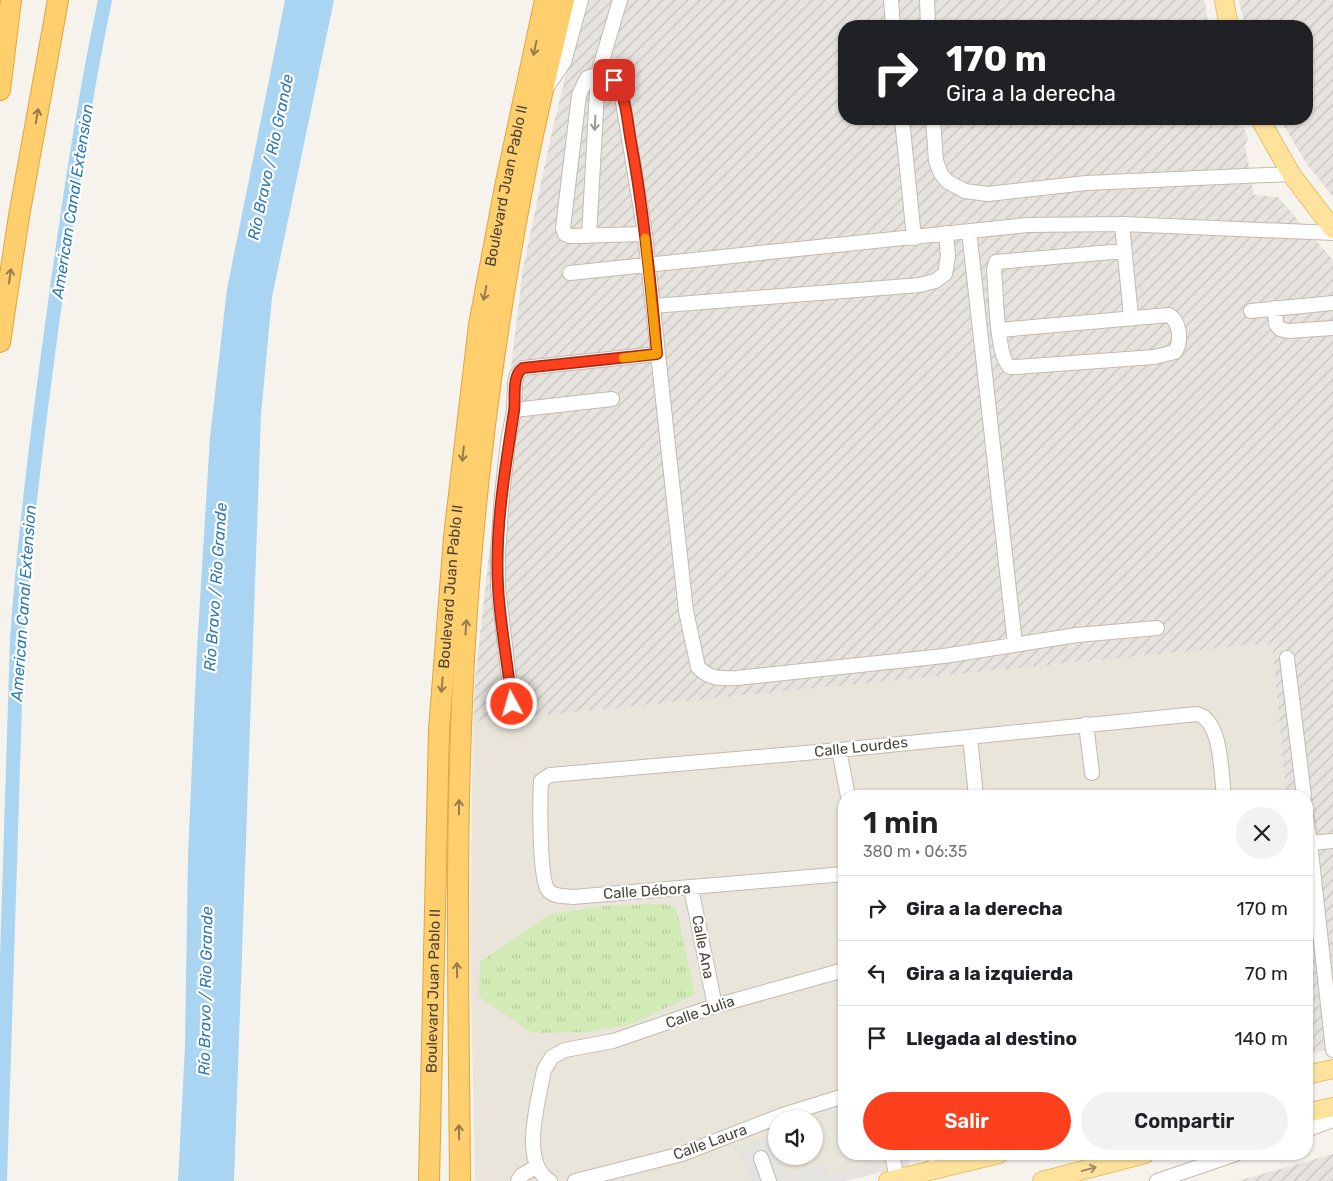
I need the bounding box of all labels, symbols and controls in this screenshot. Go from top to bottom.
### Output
text: 170 m [946,38,1047,80]
one-way arrow [530,39,539,55]
icon: right [863,40,928,105]
pin [593,59,635,101]
icon: arrive [600,66,628,94]
water label: Río Bravo / Rio Grande [244,72,297,242]
text: Gira a la derecha [946,80,1116,107]
water label: American Canal Extension [48,102,97,301]
street label: Boulevard Juan Pablo II [481,103,531,268]
one-way arrow [32,109,42,125]
one-way arrow [591,115,600,131]
one-way arrow [6,269,16,285]
one-way arrow [480,284,490,300]
one-way arrow [458,445,468,461]
water label: Río Bravo / Rio Grande [200,502,231,672]
water label: American Canal Extension [7,504,40,703]
street label: Boulevard Juan Pablo II [435,504,467,669]
one-way arrow [462,620,471,636]
one-way arrow [438,677,447,693]
position arrow [485,677,537,729]
street label: Calle Lourdes [813,733,909,761]
one-way arrow [454,800,463,816]
text: 1 min [863,805,938,841]
button: close [1236,807,1288,859]
text: 380 m · 06:35 [863,842,967,861]
street label: Calle Débora [603,879,691,903]
icon: right [863,894,891,922]
text: Gira a la derecha [906,897,1063,920]
text: 170 m [1237,897,1288,920]
water label: Río Bravo / Rio Grande [195,906,216,1076]
street label: Boulevard Juan Pablo II [422,909,444,1073]
street label: Calle Ana [688,914,718,980]
icon: left [863,959,891,987]
one-way arrow [452,962,462,978]
text: Gira a la izquierda [906,962,1073,985]
text: 70 m [1245,962,1288,985]
street label: Calle Julia [663,992,737,1032]
icon: arrive [863,1024,891,1052]
text: Llegada al destino [906,1027,1077,1050]
text: 140 m [1234,1027,1288,1050]
button: Salir [863,1092,1071,1150]
button: Compartir [1081,1092,1288,1150]
map controls [768,1110,823,1165]
button: sound [768,1110,823,1165]
street label: Calle Laura [671,1120,749,1164]
one-way arrow [454,1125,464,1141]
one-way arrow [1081,1163,1097,1173]

